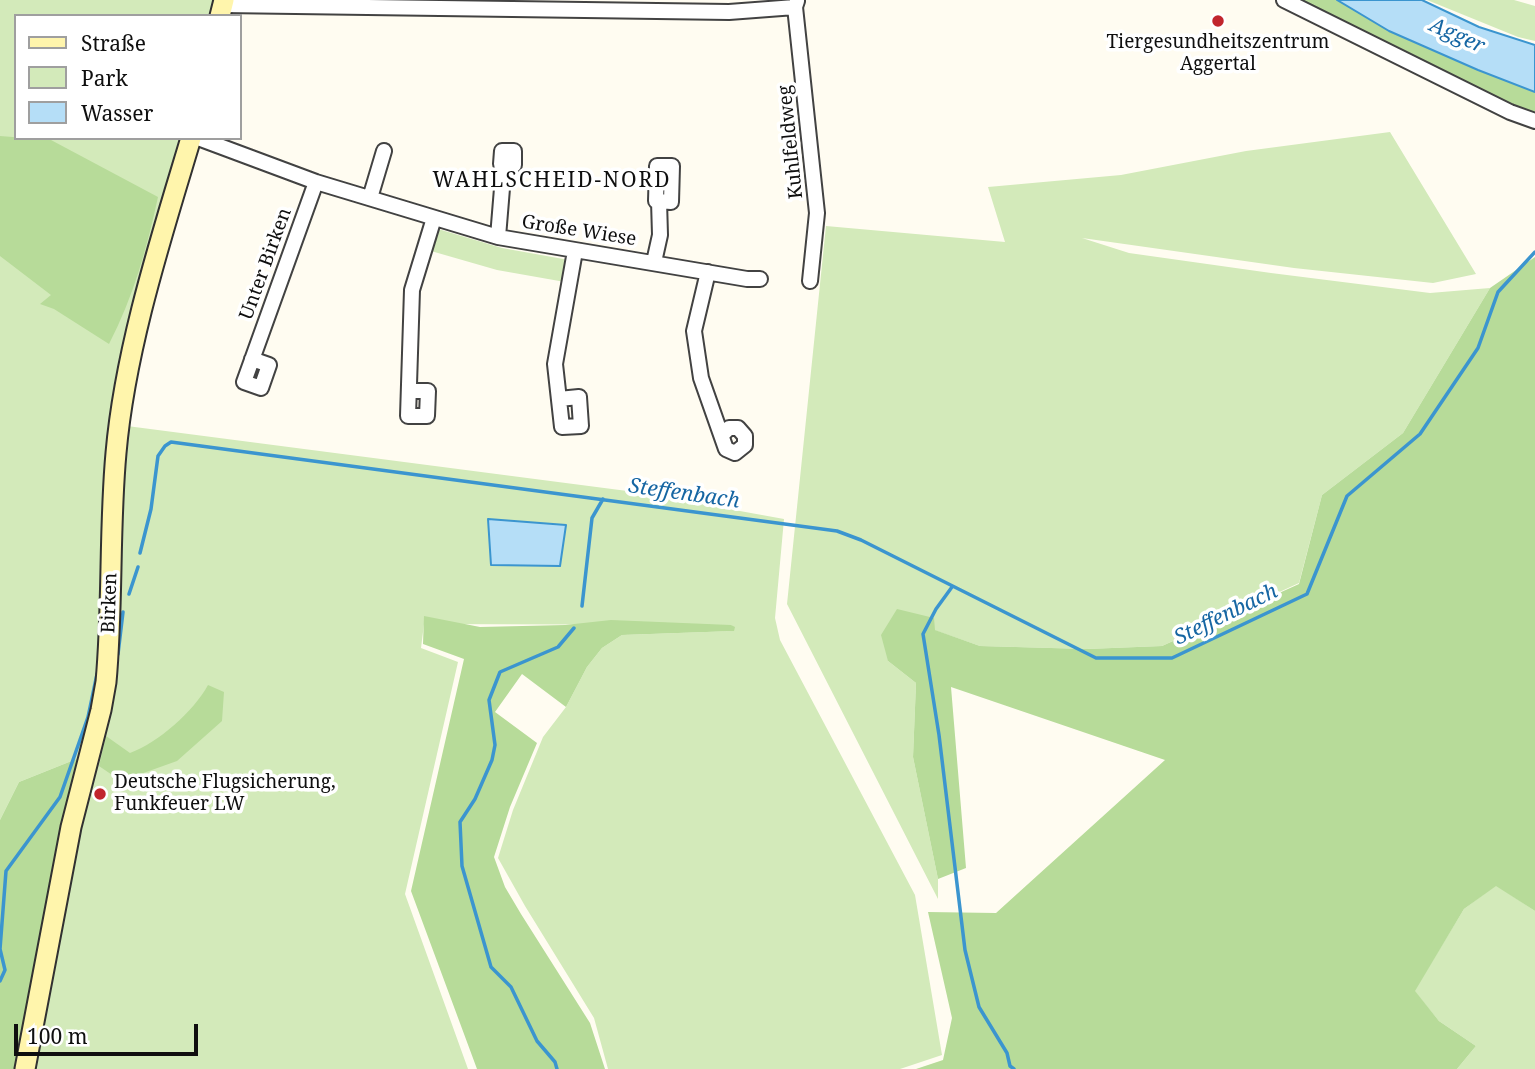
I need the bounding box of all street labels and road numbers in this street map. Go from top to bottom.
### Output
street label: Kuhlfeldweg [774,84,808,200]
street label: Unter Birken [235,205,297,323]
street label: Große Wiese [520,211,638,251]
street label: Birken [98,572,122,634]

